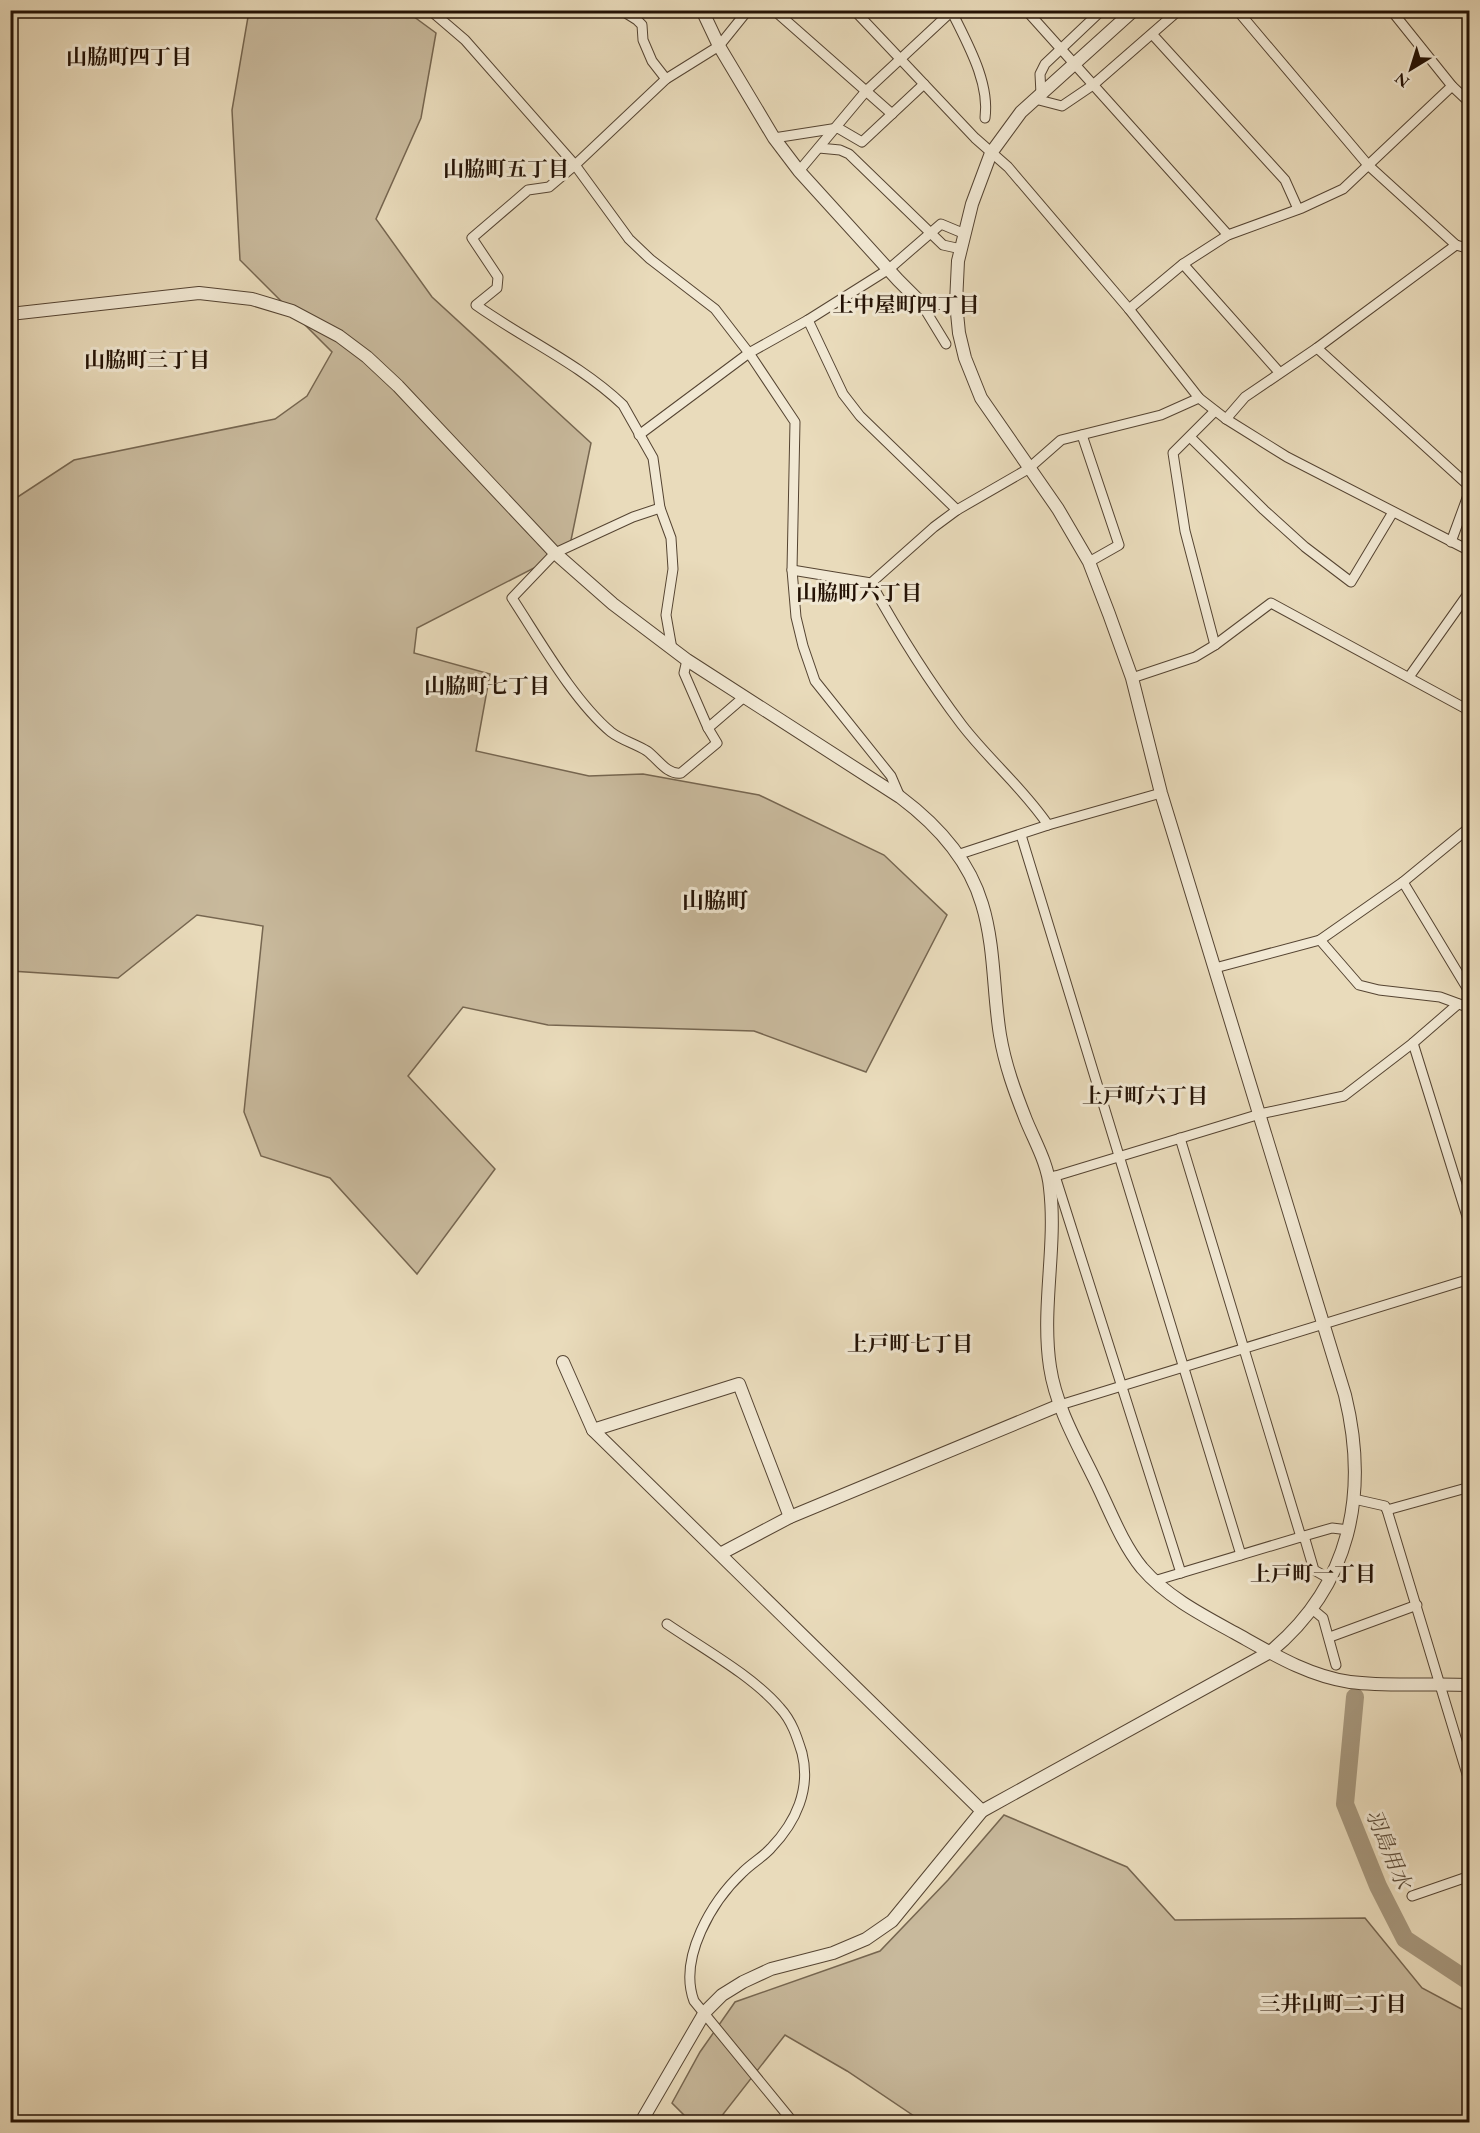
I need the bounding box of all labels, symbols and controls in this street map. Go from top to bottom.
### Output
north arrow [1381,39,1441,99]
district label: 山脇町四丁目 [66,43,192,70]
text: N [1390,68,1414,93]
district label: 山脇町五丁目 [443,155,569,182]
district label: 上中屋町四丁目 [833,291,980,318]
district label: 山脇町三丁目 [84,346,210,373]
district label: 山脇町六丁目 [796,579,922,606]
district label: 山脇町七丁目 [424,672,550,699]
district label: 山脇町 [682,886,748,915]
district label: 上戸町六丁目 [1082,1082,1208,1109]
district label: 上戸町七丁目 [847,1330,973,1357]
district label: 上戸町一丁目 [1250,1560,1376,1587]
water label: 羽島用水 [1360,1805,1419,1895]
district label: 三井山町二丁目 [1260,1990,1407,2017]

